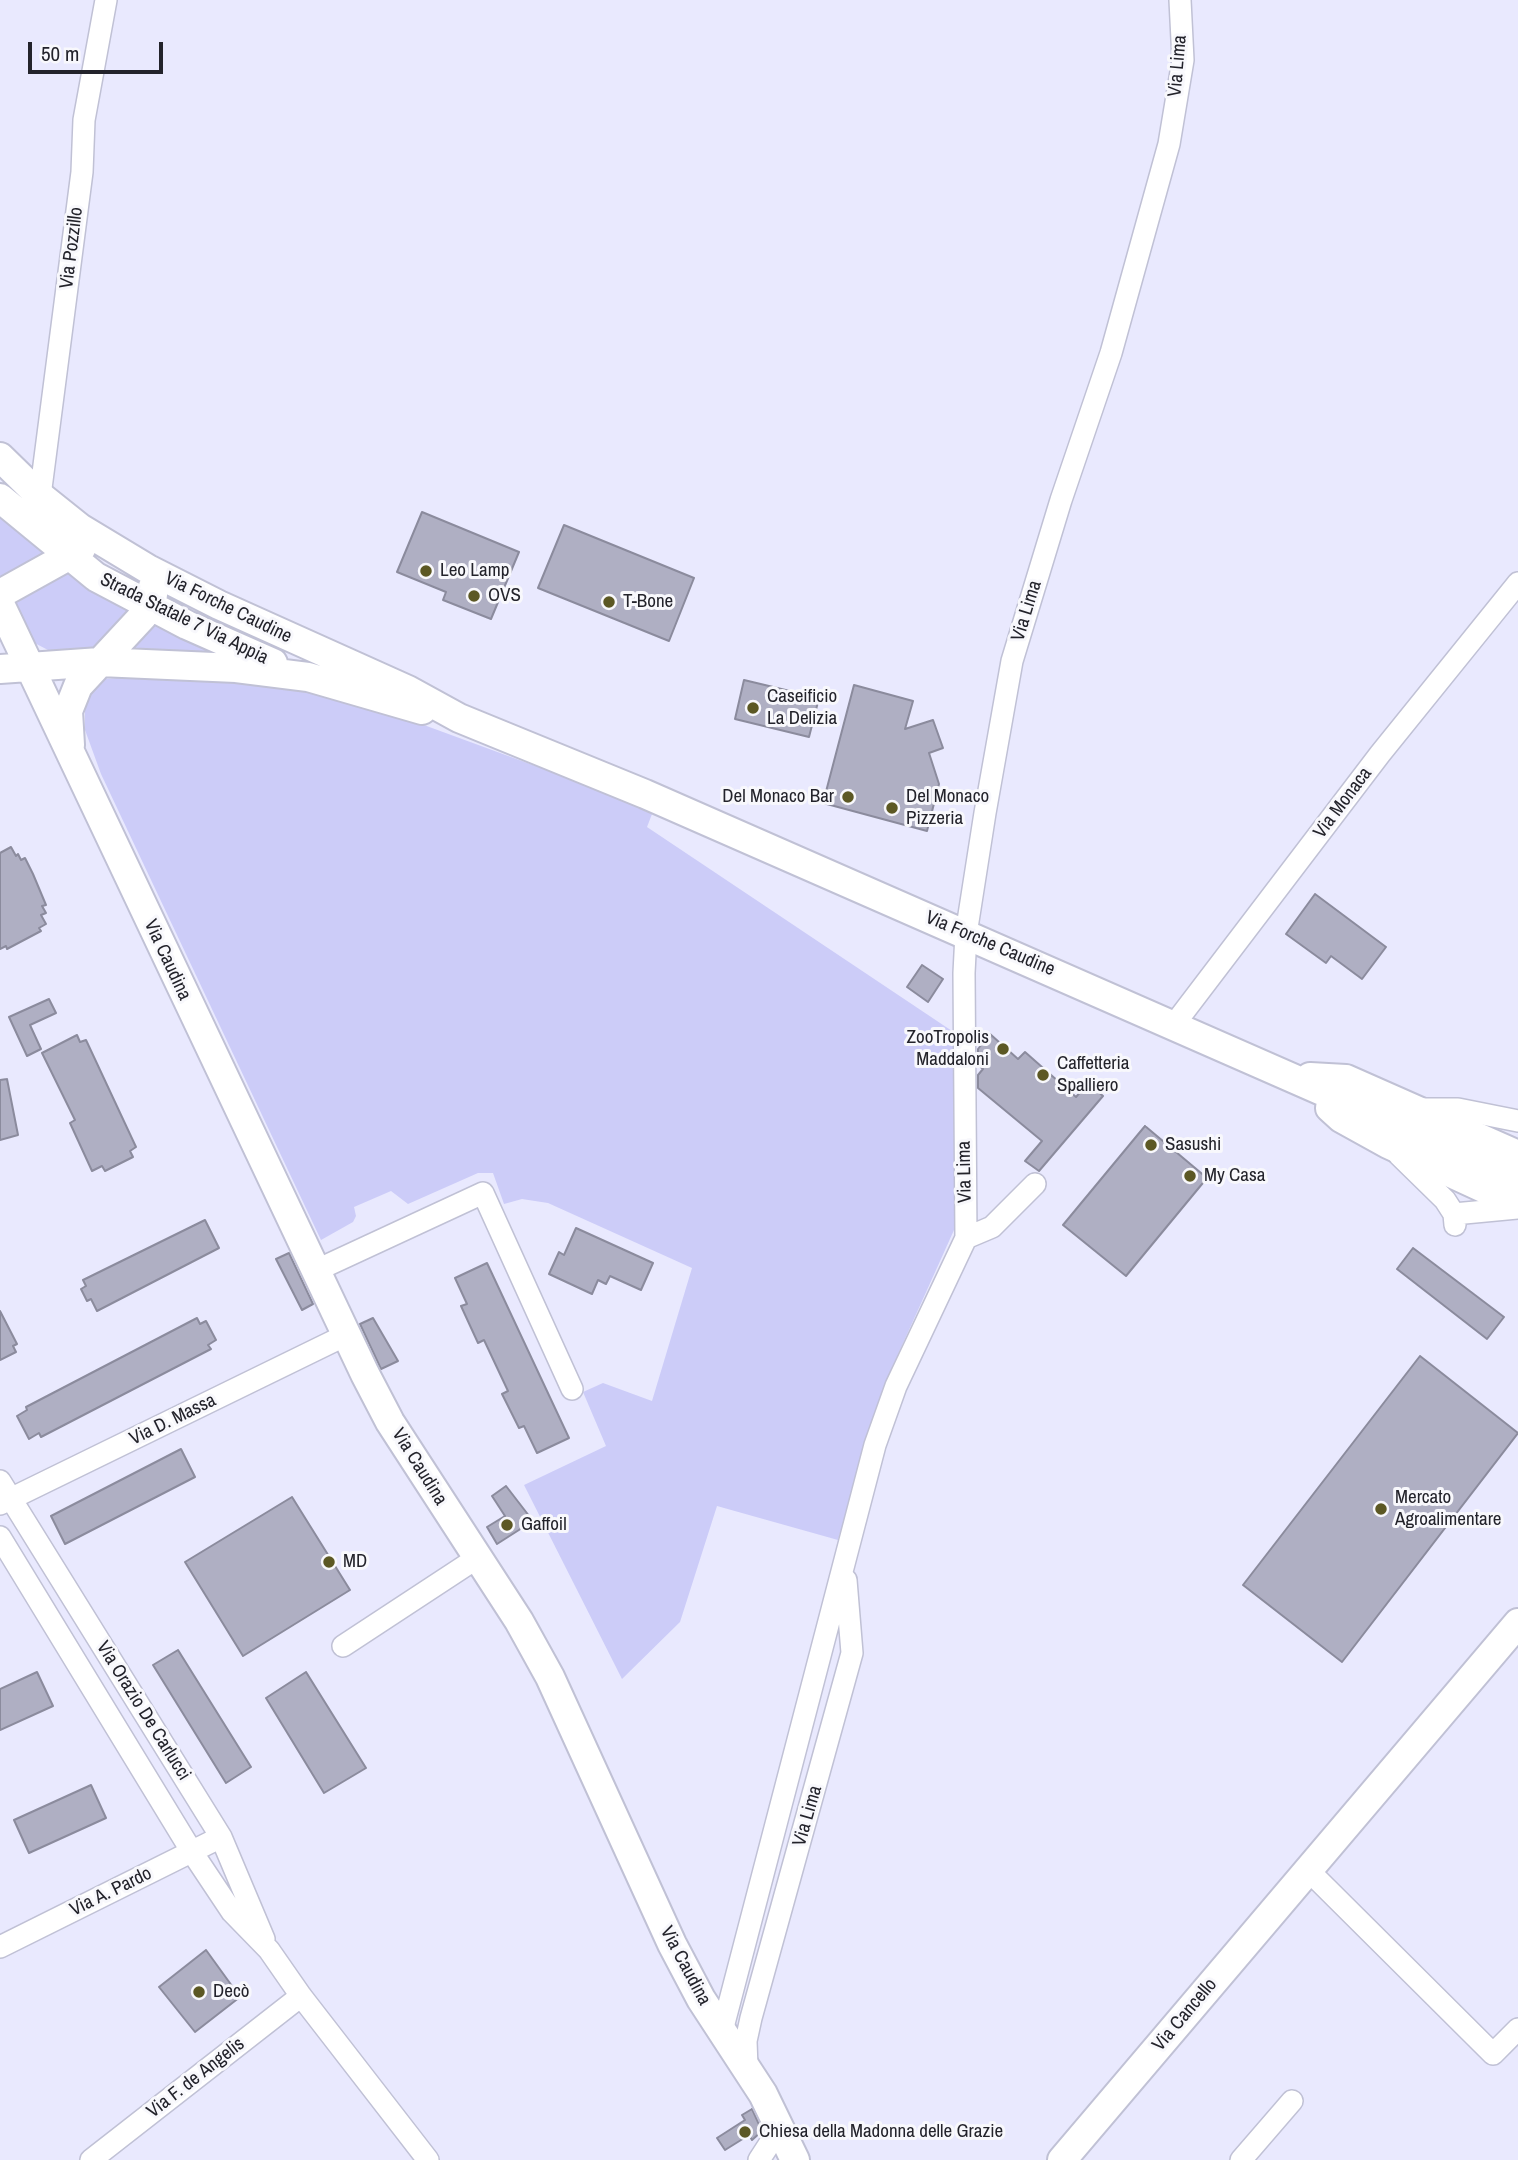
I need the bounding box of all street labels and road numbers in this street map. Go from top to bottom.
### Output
street label: Via Lima [1164,34,1192,98]
street label: Via Pozzillo [56,206,88,290]
street label: Via Forche Caudine [161,567,295,649]
street label: Strada Statale 7 Via Appia [96,568,272,670]
street label: Via Lima [1007,578,1047,644]
street label: Via Monaca [1309,763,1377,843]
street label: Via Forche Caudine [922,906,1058,982]
street label: Via Caudina [138,916,196,1004]
street label: Via Lima [953,1141,977,1203]
street label: Via D. Massa [126,1389,220,1451]
street label: Via Caudina [386,1424,452,1510]
street label: Via Orazio De Carlucci [91,1637,195,1785]
street label: Via Lima [788,1783,828,1849]
street label: Via A. Pardo [66,1862,156,1922]
street label: Via Caudina [655,1923,715,2009]
street label: Via Cancello [1148,1974,1222,2056]
street label: Via F. de Angelis [143,2033,249,2123]

